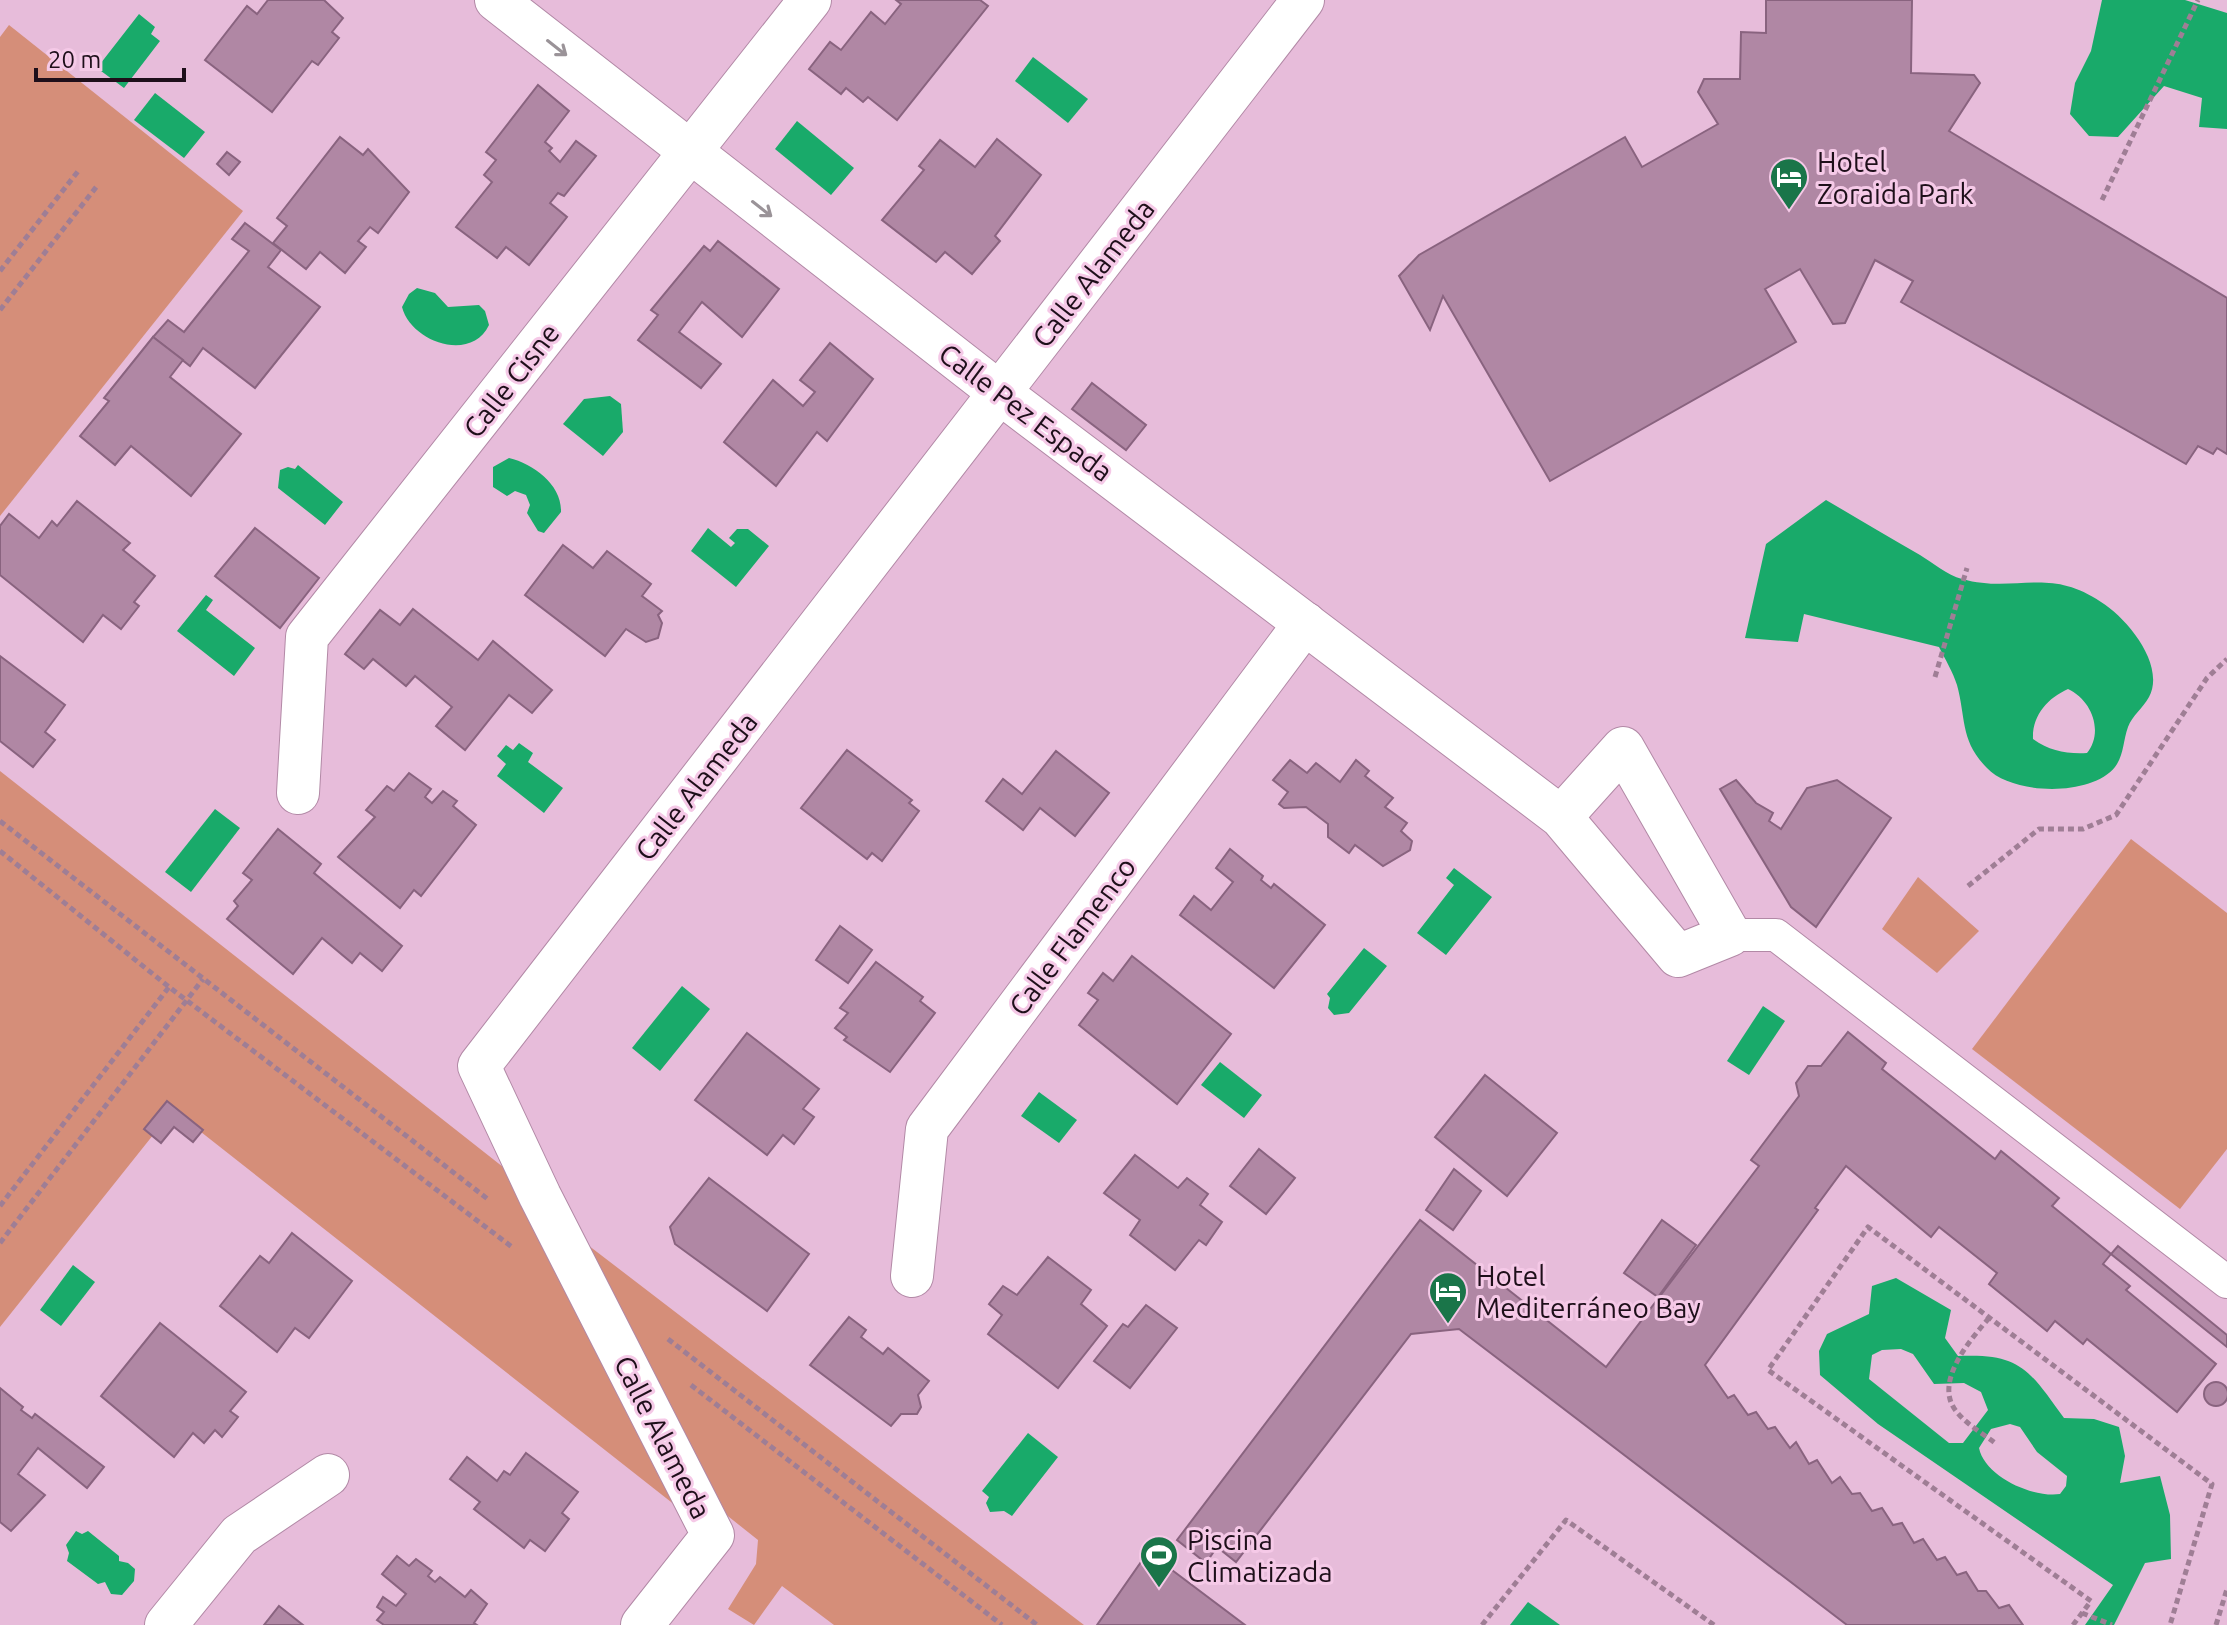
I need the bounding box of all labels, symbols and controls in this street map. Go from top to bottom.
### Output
scale bar [36,32,184,82]
one-way arrow [546,40,567,57]
text: 20 m [48,46,101,73]
place label: Hotel Zoraida Park [1817,146,1974,209]
hotel icon: Hotel Zoraida Park [1768,156,1810,211]
street label: Calle Alameda [1026,193,1160,353]
one-way arrow [750,200,772,217]
street label: Calle Cisne [457,317,565,443]
street label: Calle Pez Espada [933,337,1119,487]
street label: Calle Alameda [629,706,763,866]
street label: Calle Flamenco [1003,851,1141,1021]
place label: Hotel Mediterráneo Bay [1476,1260,1701,1323]
hotel icon: Hotel Mediterráneo Bay [1427,1270,1469,1325]
street label: Calle Alameda [609,1350,717,1524]
place label: Piscina Climatizada [1187,1524,1333,1587]
sports icon: Piscina Climatizada [1138,1534,1180,1589]

